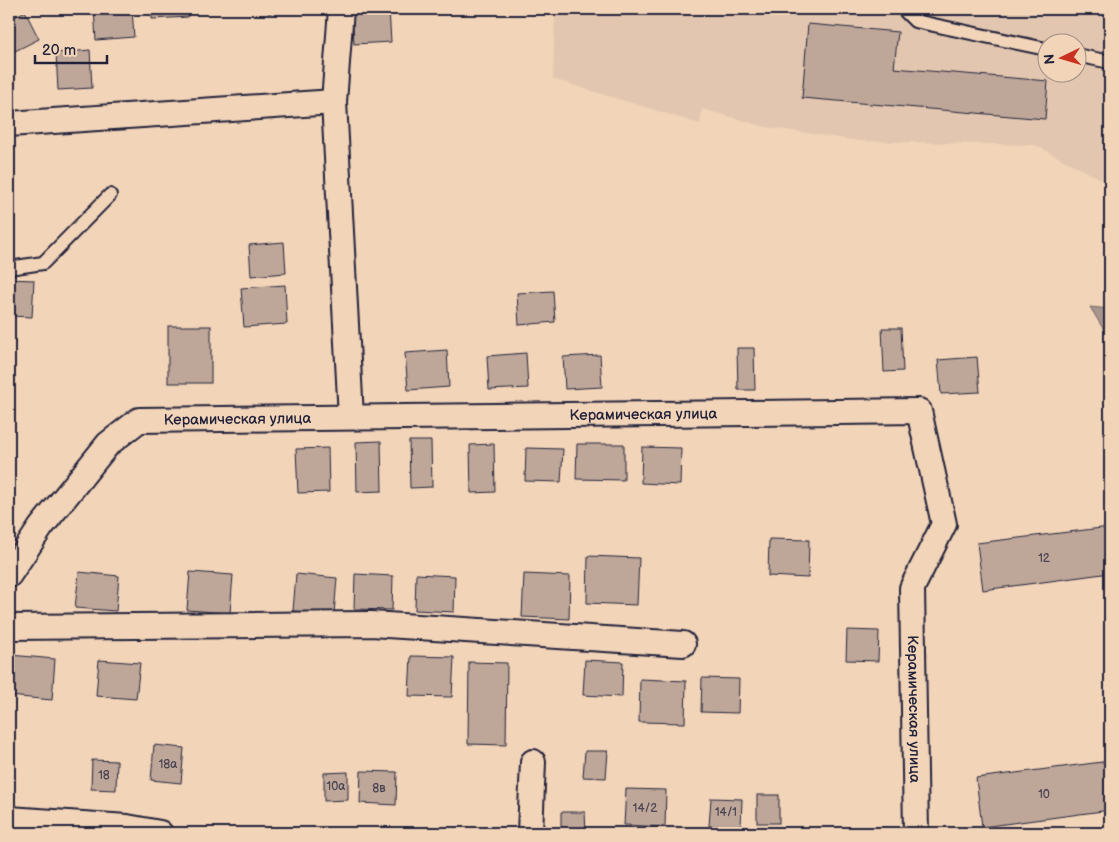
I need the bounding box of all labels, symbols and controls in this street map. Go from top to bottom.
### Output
scale bar [35,32,108,64]
north arrow [1036,32,1086,82]
text: 20 m [42,41,76,60]
text: N [1041,53,1058,65]
street label: Керамическая улица [569,404,717,425]
street label: Керамическая улица [163,409,312,430]
house number: 12 [1038,551,1050,566]
street label: Керамическая улица [903,635,924,783]
house number: 18а [159,757,177,772]
house number: 18 [98,768,110,783]
house number: 10а [327,779,345,794]
house number: 8в [372,781,386,796]
house number: 10 [1038,787,1050,802]
house number: 14/2 [633,801,657,816]
house number: 14/1 [715,805,737,820]

